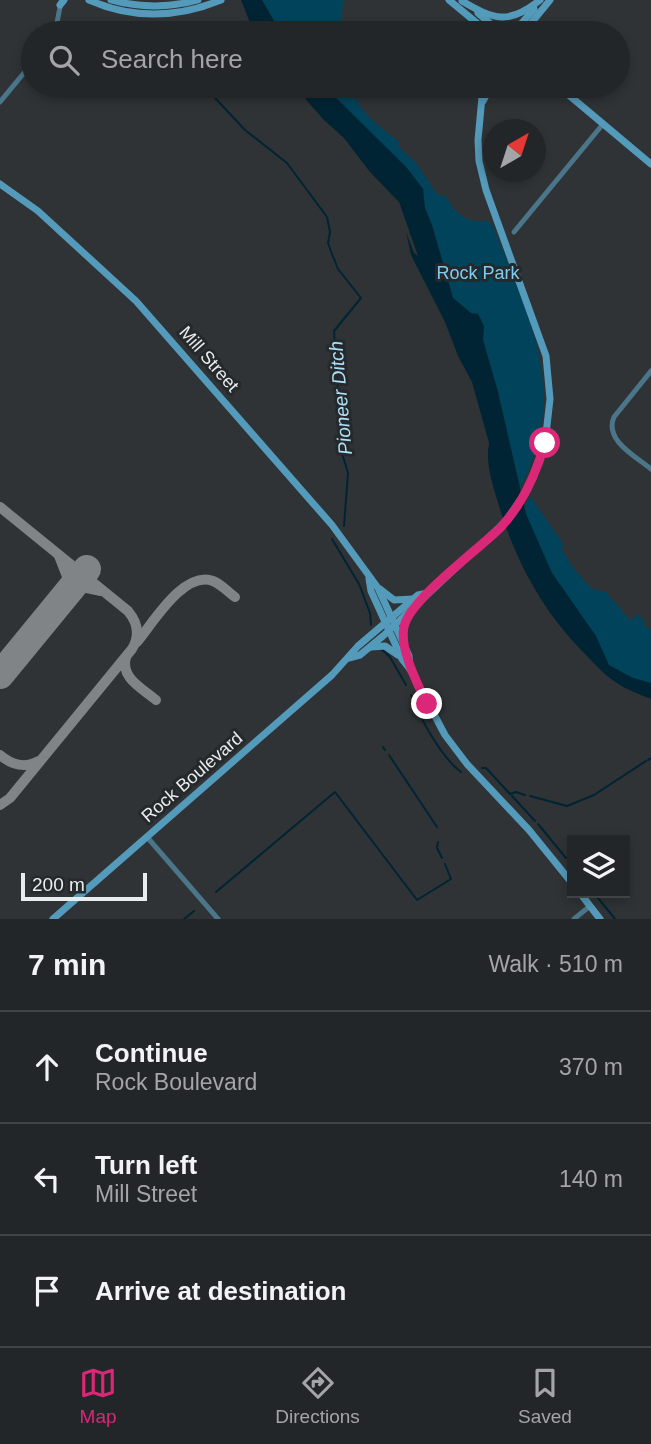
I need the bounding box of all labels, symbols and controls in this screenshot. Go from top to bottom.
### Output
search box [21,21,630,98]
icon: search [45,41,83,79]
text: Search here [101,44,243,74]
north arrow [483,119,546,182]
park label: Rock Park [436,263,521,283]
street label: Mill Street [175,322,243,396]
water label: Pioneer Ditch [325,340,356,456]
route start [529,427,560,458]
route end [411,688,442,719]
street label: Rock Boulevard [137,728,247,826]
map controls [567,835,630,898]
button: layers [567,835,630,898]
scale bar [21,870,147,902]
text: 200 m [32,874,85,895]
text: 7 min [28,948,106,981]
text: Walk · 510 m [488,951,623,977]
text: Continue [95,1038,208,1068]
icon: ahead [28,1048,66,1086]
text: 370 m [559,1054,623,1080]
text: Rock Boulevard [95,1069,257,1095]
text: Turn left [95,1150,197,1180]
icon: left [28,1160,66,1198]
text: 140 m [559,1166,623,1192]
text: Mill Street [95,1181,197,1207]
icon: arrive [28,1272,66,1310]
text: Arrive at destination [95,1276,346,1306]
tab: Map [79,1364,117,1428]
tab: Directions [275,1364,360,1428]
tab: Saved [518,1364,572,1428]

